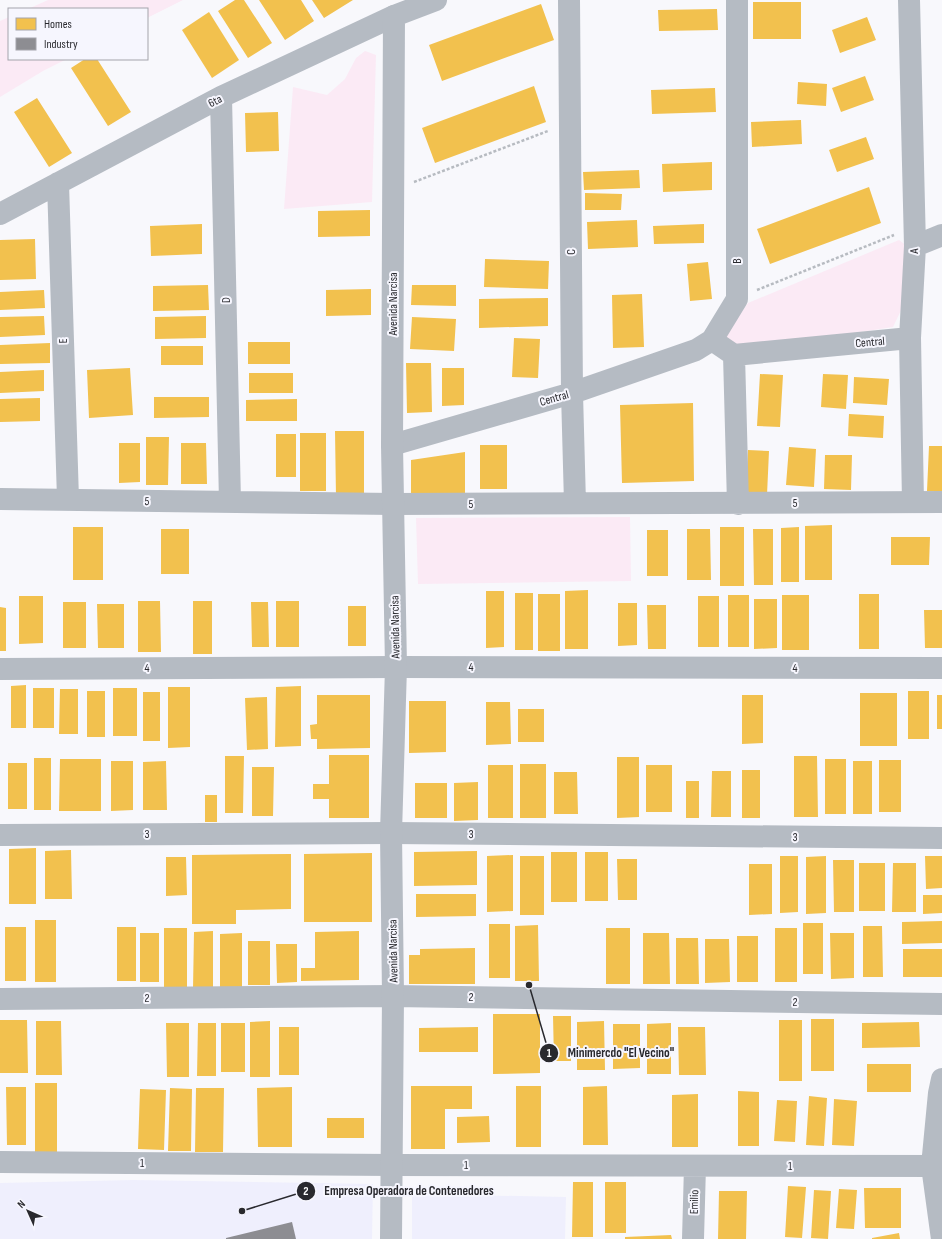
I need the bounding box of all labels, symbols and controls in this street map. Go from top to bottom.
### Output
legend [8,8,148,60]
text: Homes [44,17,72,32]
text: Industry [44,37,78,52]
street label: 6ta [206,92,225,111]
street label: A [907,247,922,255]
street label: C [564,249,579,255]
street label: B [730,258,745,264]
street label: Avenida Narcisa [386,272,401,337]
street label: D [219,297,234,303]
street label: Central [855,334,885,351]
street label: E [56,338,71,344]
street label: Central [538,387,570,410]
street label: 5 [144,494,150,509]
street label: 5 [792,496,798,511]
street label: 5 [469,497,474,512]
street label: Avenida Narcisa [387,595,404,660]
street label: 4 [468,660,474,675]
street label: 4 [144,661,150,676]
street label: 4 [792,661,798,676]
street label: 3 [144,827,150,842]
street label: 3 [468,827,474,842]
street label: 3 [792,830,798,845]
street label: Avenida Narcisa [385,919,402,984]
street label: 2 [468,990,474,1005]
street label: 2 [145,991,150,1006]
street label: 2 [792,995,798,1010]
callout: Minimercdo "El Vecino" [539,1040,682,1065]
text: Minimercdo "El Vecino" [568,1045,674,1061]
text: 1 [547,1046,552,1061]
street label: 1 [140,1156,145,1171]
street label: 1 [464,1158,469,1173]
street label: 1 [788,1159,793,1174]
callout: Empresa Operadora de Contenedores [296,1178,502,1203]
text: Empresa Operadora de Contenedores [324,1183,494,1199]
text: 2 [303,1184,309,1199]
street label: Emilio [687,1190,702,1214]
north arrow [8,1191,48,1231]
text: N [15,1198,28,1211]

